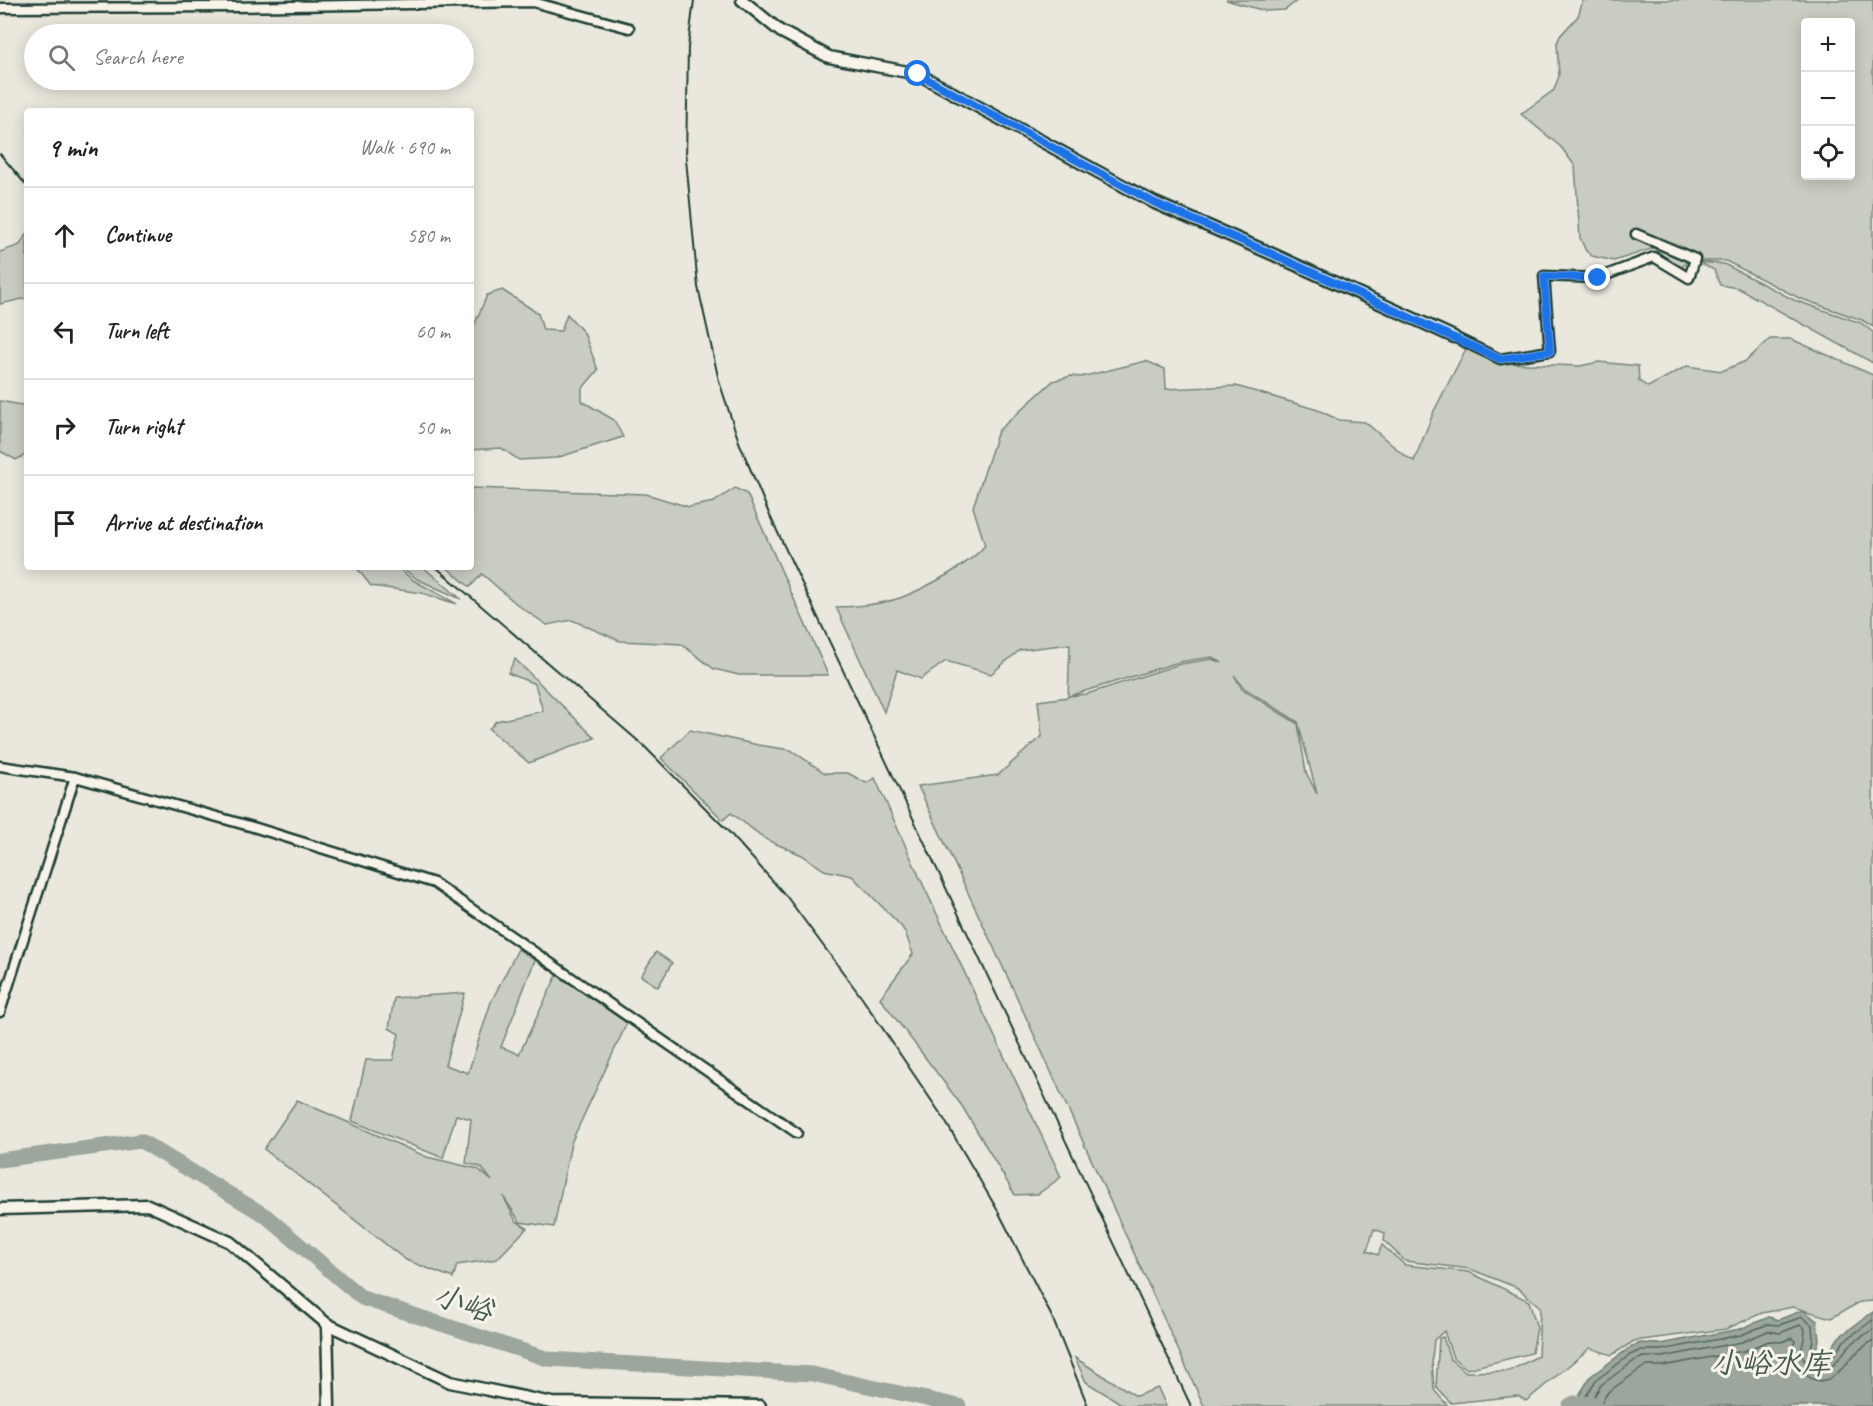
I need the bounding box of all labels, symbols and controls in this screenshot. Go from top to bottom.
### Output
map controls [1801,18,1855,180]
button: + [1801,18,1855,72]
search box [24,24,474,90]
icon: search [45,41,78,74]
text: Search here [93,43,183,71]
route start [904,60,930,86]
button: − [1801,72,1855,126]
button: locate [1801,126,1855,180]
text: 9 min [48,131,98,164]
text: Walk · 690 m [360,135,450,160]
icon: ahead [48,219,81,252]
text: Continue [105,221,171,249]
text: 580 m [407,223,450,248]
route end [1584,264,1610,290]
icon: left [48,315,81,348]
text: Turn left [105,317,169,345]
text: 60 m [416,319,450,344]
icon: right [48,411,81,444]
text: Turn right [105,413,182,441]
text: 50 m [416,415,450,440]
icon: arrive [48,507,81,540]
text: Arrive at destination [105,509,262,537]
water label: 小峪 [429,1276,499,1331]
water label: 小峪水库 [1711,1344,1833,1382]

